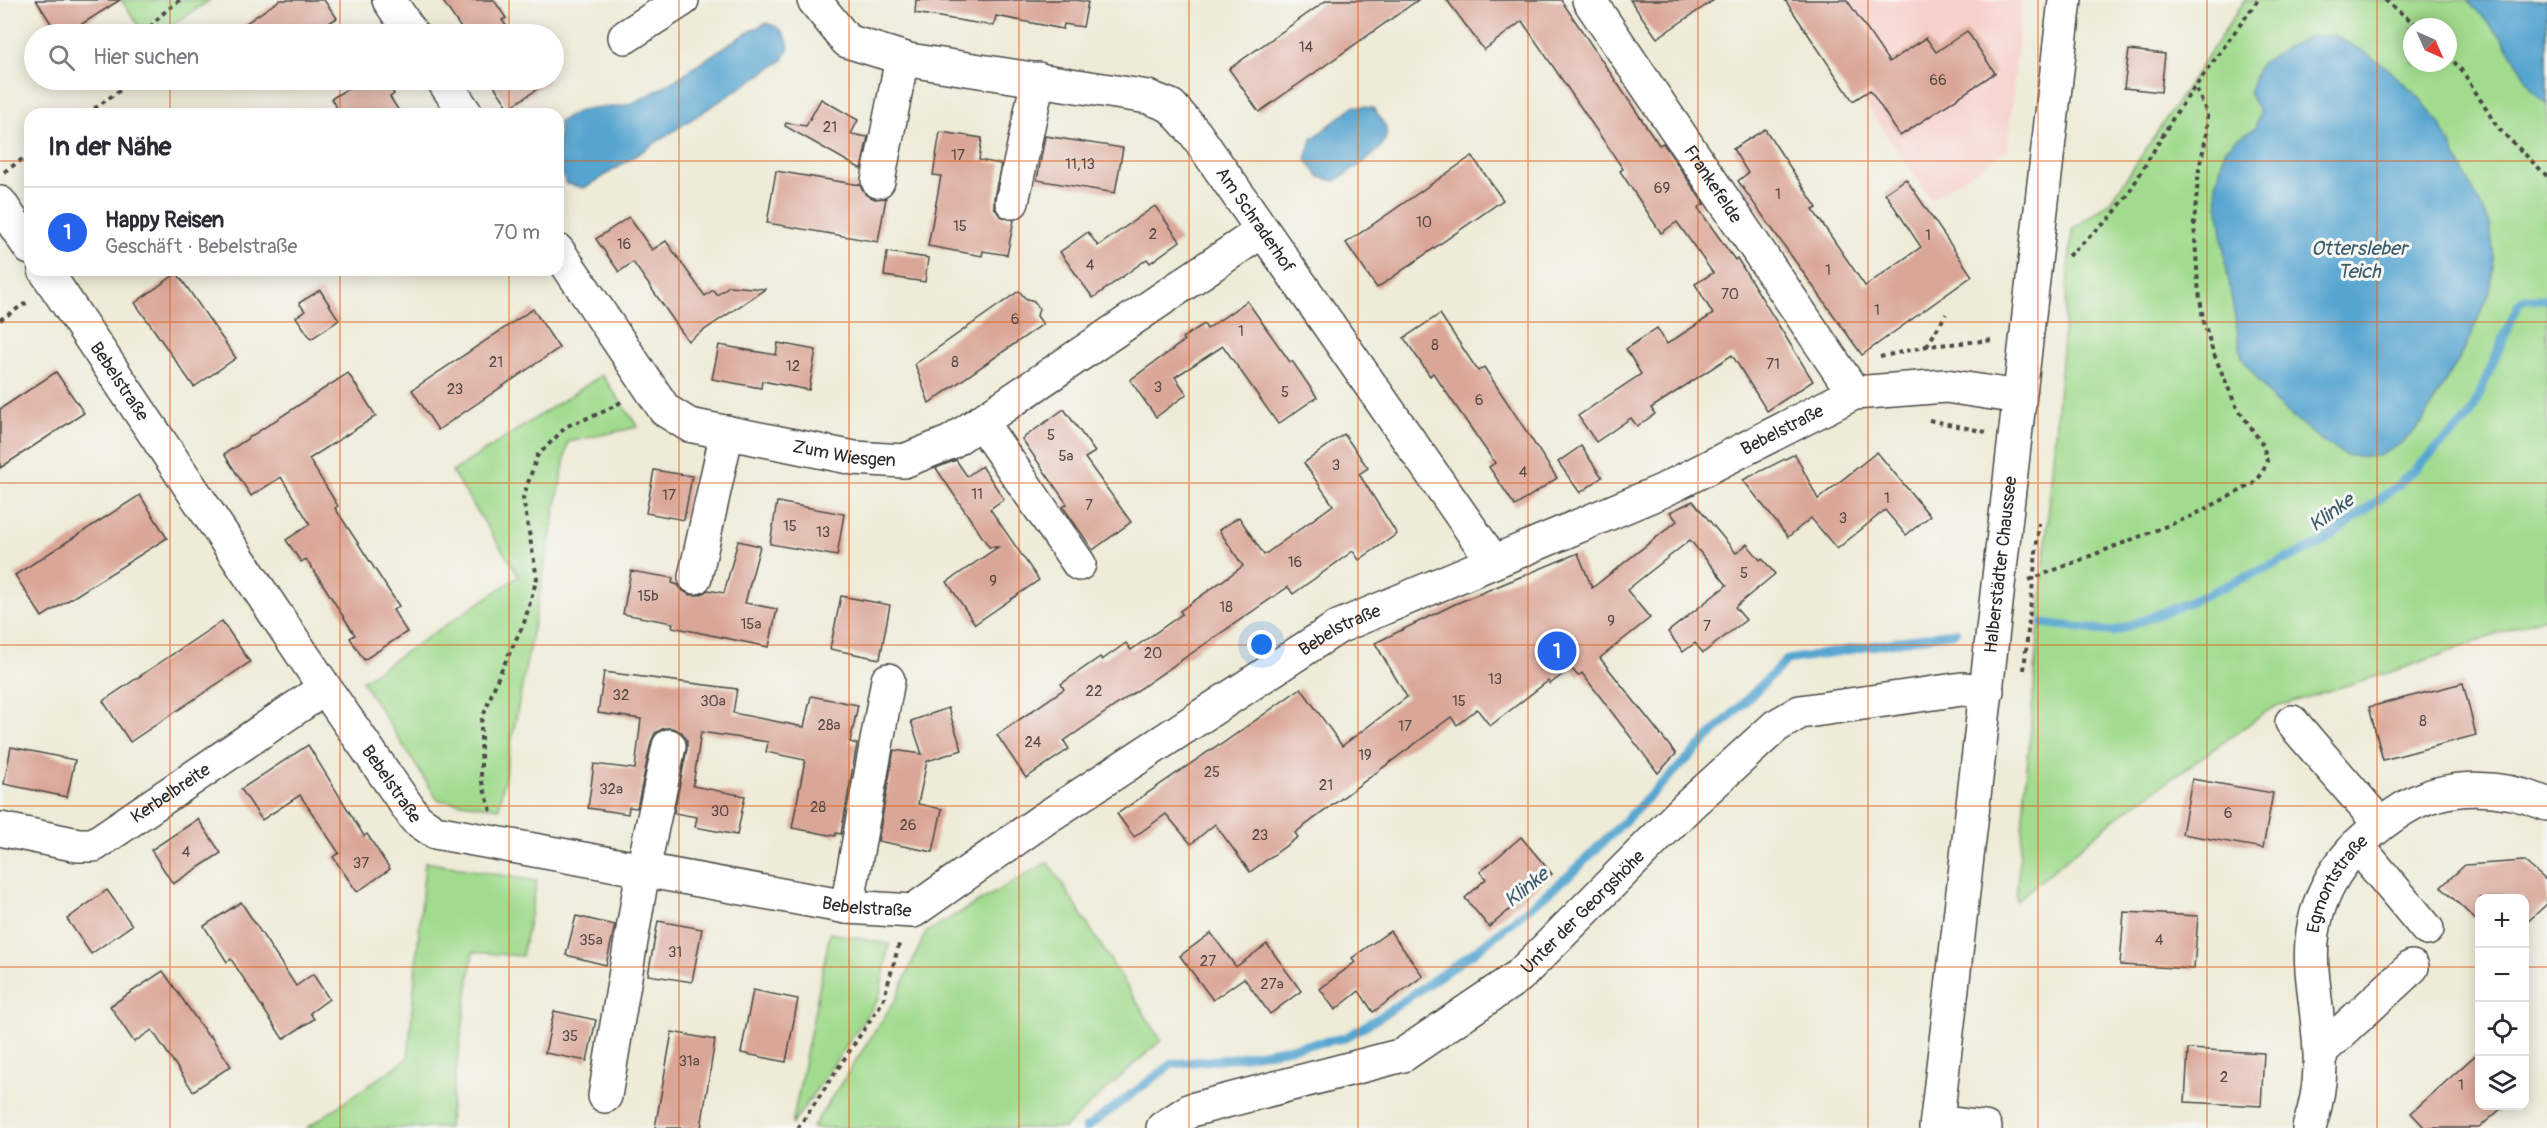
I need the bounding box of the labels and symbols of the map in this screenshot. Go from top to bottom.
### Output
north arrow [2403,18,2457,72]
house number: 14 [1299,38,1314,57]
house number: 66 [1929,71,1947,90]
house number: 21 [823,118,837,137]
street label: Frankefelde [1678,141,1747,228]
house number: 17 [951,146,965,165]
house number: 11,13 [1065,155,1095,174]
street label: Am Schraderhof [1210,163,1300,278]
house number: 69 [1654,179,1670,198]
house number: 1 [1775,185,1781,204]
house number: 10 [1416,213,1432,232]
house number: 15 [953,217,967,236]
house number: 2 [1149,225,1157,244]
house number: 1 [1925,226,1931,245]
house number: 16 [617,235,631,254]
water label: Ottersleber Teich [2311,236,2410,284]
house number: 4 [1086,256,1095,275]
house number: 1 [1825,261,1831,280]
house number: 70 [1721,285,1739,304]
house number: 1 [1874,301,1880,320]
house number: 6 [1011,310,1019,329]
house number: 1 [1238,322,1244,341]
house number: 8 [1431,336,1439,355]
street label: Bebelstraße [85,338,154,425]
house number: 21 [489,353,503,372]
house number: 8 [951,353,959,372]
house number: 71 [1766,355,1780,374]
house number: 12 [786,357,800,376]
house number: 3 [1154,378,1162,397]
house number: 23 [447,380,463,399]
house number: 5 [1281,383,1289,402]
house number: 6 [1475,391,1483,410]
street label: Bebelstraße [1737,399,1828,461]
house number: 5 [1047,426,1055,445]
street label: Zum Wiesgen [791,435,896,472]
house number: 5a [1058,447,1074,466]
house number: 3 [1332,456,1340,475]
house number: 4 [1519,463,1528,482]
street label: Halberstädter Chaussee [1979,475,2022,654]
house number: 11 [971,485,983,504]
house number: 17 [662,486,676,505]
water label: Klinke [2304,486,2360,537]
house number: 1 [1884,489,1890,508]
house number: 7 [1085,496,1093,515]
house number: 3 [1839,509,1847,528]
house number: 15 [783,517,797,536]
house number: 13 [816,523,830,542]
house number: 16 [1288,553,1302,572]
house number: 5 [1740,564,1748,583]
house number: 9 [989,572,997,591]
house number: 15b [637,587,659,606]
house number: 18 [1219,598,1233,617]
street label: Bebelstraße [1295,599,1384,661]
house number: 9 [1607,612,1615,631]
house number: 15a [741,615,762,634]
house number: 7 [1703,617,1711,636]
pin: 1 [1538,628,1576,674]
your location [1247,630,1276,659]
house number: 20 [1144,644,1162,663]
house number: 13 [1488,670,1502,689]
house number: 22 [1086,682,1102,701]
house number: 32 [613,686,629,705]
house number: 30a [700,692,726,711]
house number: 15 [1452,692,1466,711]
house number: 8 [2419,712,2427,731]
house number: 28a [818,716,840,735]
house number: 17 [1398,717,1412,736]
house number: 24 [1024,733,1042,752]
street label: Bebelstraße [356,741,426,828]
house number: 19 [1358,746,1372,765]
street label: Kerbelbreite [126,758,215,829]
house number: 25 [1204,763,1220,782]
house number: 21 [1319,776,1333,795]
house number: 32a [599,780,623,799]
house number: 28 [810,798,826,817]
house number: 30 [711,802,729,821]
house number: 6 [2224,804,2232,823]
house number: 26 [899,816,917,835]
house number: 23 [1252,826,1268,845]
street label: Egmontstraße [2302,830,2373,935]
house number: 4 [182,843,191,862]
street label: Unter der Georgshöhe [1516,845,1650,979]
house number: 37 [353,854,369,873]
water label: Klinke [1499,861,1555,913]
street label: Bebelstraße [820,892,912,923]
house number: 35a [579,931,603,950]
house number: 4 [2155,931,2164,950]
house number: 31 [668,943,682,962]
house number: 27 [1200,952,1216,971]
house number: 27a [1260,975,1284,994]
house number: 35 [562,1027,578,1046]
house number: 31a [678,1052,700,1071]
house number: 2 [2220,1068,2228,1087]
house number: 1 [2458,1076,2464,1095]

